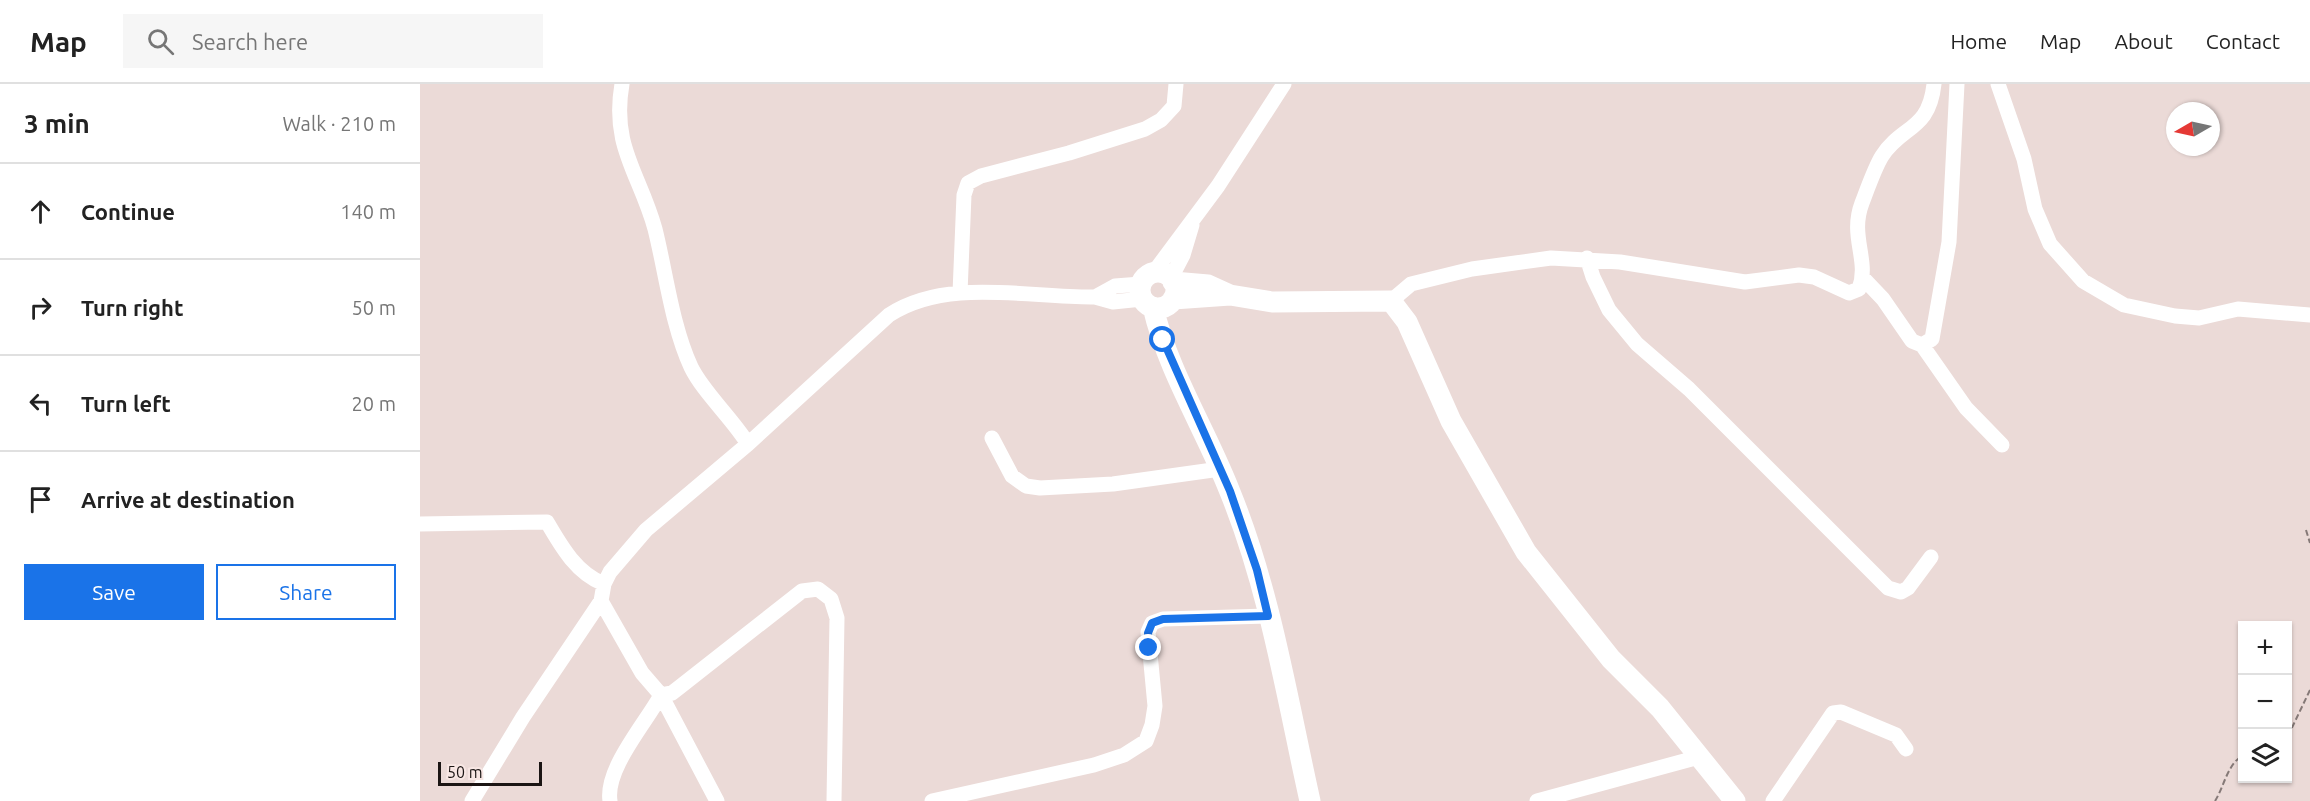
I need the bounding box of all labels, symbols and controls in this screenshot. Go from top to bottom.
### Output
search box [123,14,543,68]
icon: search [144,25,177,58]
text: Map [30,26,87,57]
text: Search here [192,29,308,54]
text: Home [1950,29,2007,53]
text: Map [2040,29,2081,53]
text: About [2114,29,2173,53]
text: Contact [2206,29,2280,53]
north arrow [2166,102,2220,156]
text: 3 min [24,109,90,138]
text: Walk · 210 m [283,112,396,135]
icon: ahead [24,195,57,228]
text: Continue [81,199,175,224]
text: 140 m [340,200,396,223]
icon: right [24,291,57,324]
text: Turn right [81,295,183,320]
text: 50 m [352,296,396,319]
route start [1149,326,1175,352]
icon: left [24,387,57,420]
text: Turn left [81,391,171,416]
text: 20 m [352,392,396,415]
icon: arrive [24,483,57,516]
text: Arrive at destination [81,487,295,512]
button: Save [24,564,204,620]
button: Share [216,564,396,620]
map controls [2238,621,2292,783]
button: + [2238,621,2292,675]
route end [1135,634,1161,660]
button: − [2238,675,2292,729]
button: layers [2238,729,2292,783]
scale bar [438,759,542,786]
text: 50 m [447,763,483,781]

